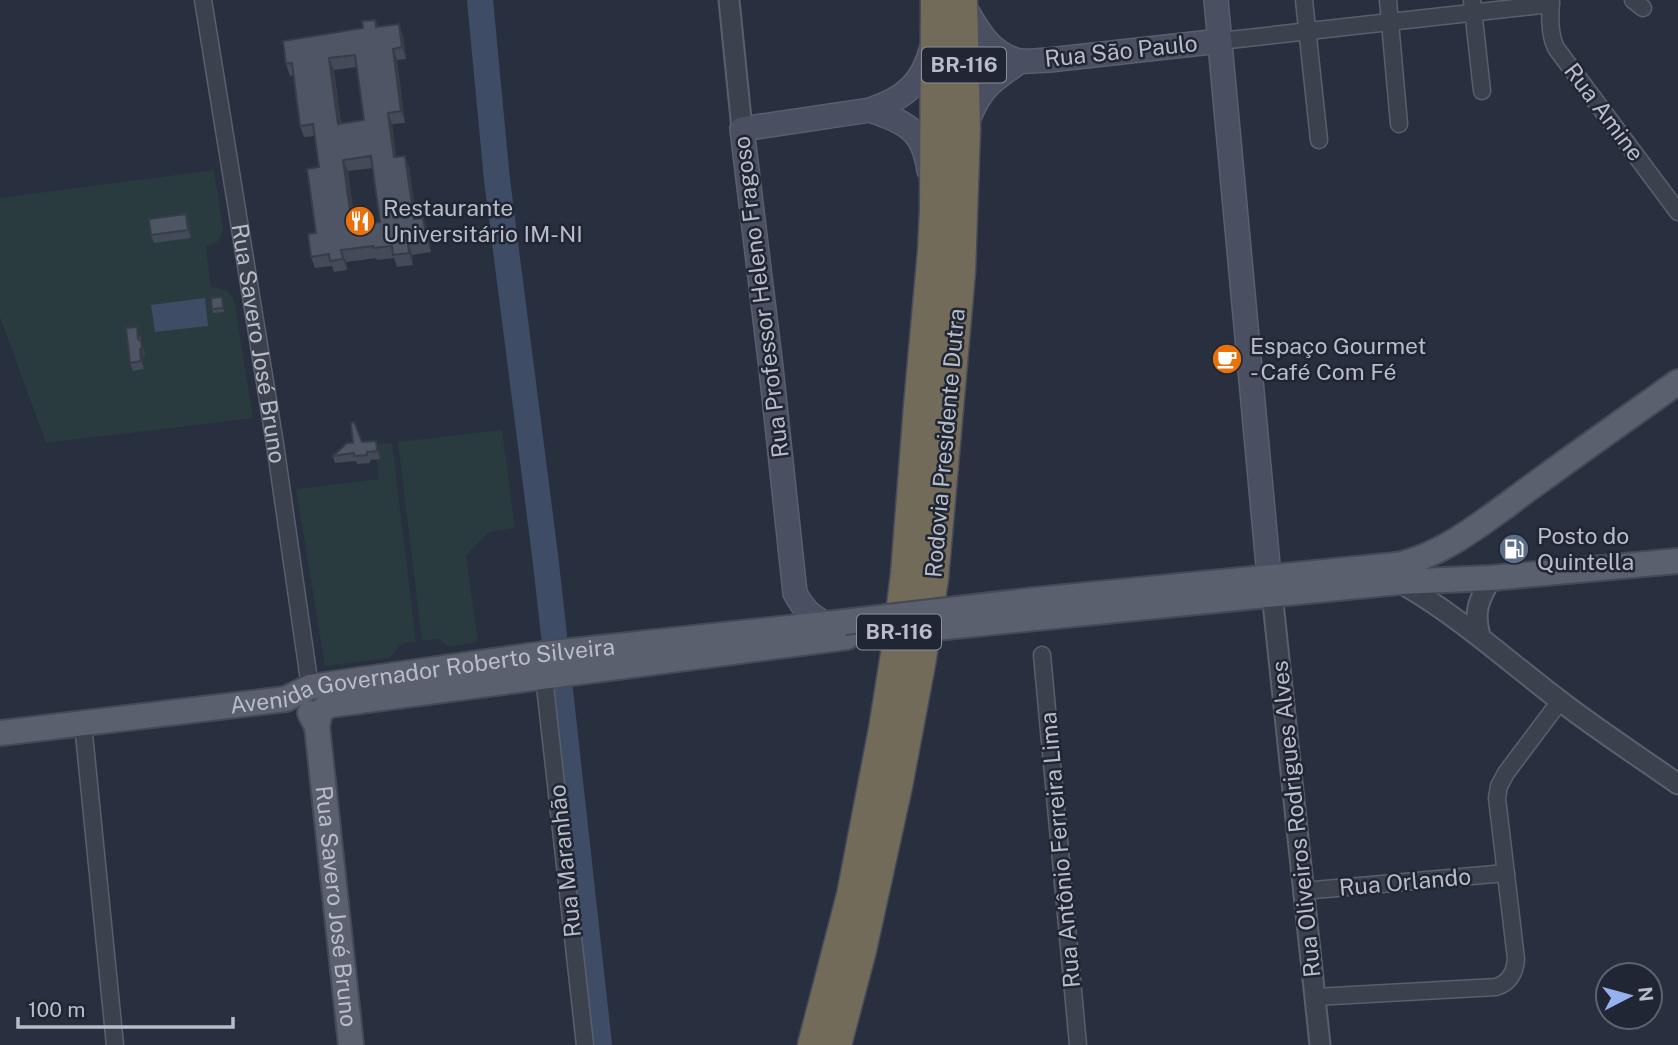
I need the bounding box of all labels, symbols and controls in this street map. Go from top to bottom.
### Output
street label: Rua São Paulo [1043,29,1199,72]
road number: BR-116 [922,48,1006,82]
street label: Rua Amine [1559,57,1650,166]
street label: Rua Professor Heleno Fragoso [727,135,794,459]
place label: Restaurante Universitário IM-NI [383,194,583,247]
restaurant icon: Restaurante Universitário IM-NI [343,204,377,238]
street label: Rua Savero José Bruno [226,222,292,465]
street label: Rodovia Presidente Dutra [919,307,970,579]
place label: Espaço Gourmet - Café Com Fé [1250,332,1427,385]
cafe icon: Espaço Gourmet - Café Com Fé [1210,342,1244,376]
place label: Posto do Quintella [1537,522,1634,575]
fuel station icon: Posto do Quintella [1497,532,1531,566]
road number: BR-116 [857,614,941,650]
street label: Avenida Governador Roberto Silveira [228,632,616,719]
street label: Rua Oliveiros Rodrigues Alves [1265,659,1326,979]
street label: Rua Antônio Ferreira Lima [1034,711,1085,989]
street label: Rua Maranhão [543,783,586,939]
street label: Rua Savero José Bruno [310,784,363,1028]
street label: Rua Orlando [1338,862,1472,901]
north arrow [1594,961,1664,1031]
scale bar [18,986,233,1030]
text: N [1634,986,1658,1003]
text: 100 m [28,997,85,1022]

